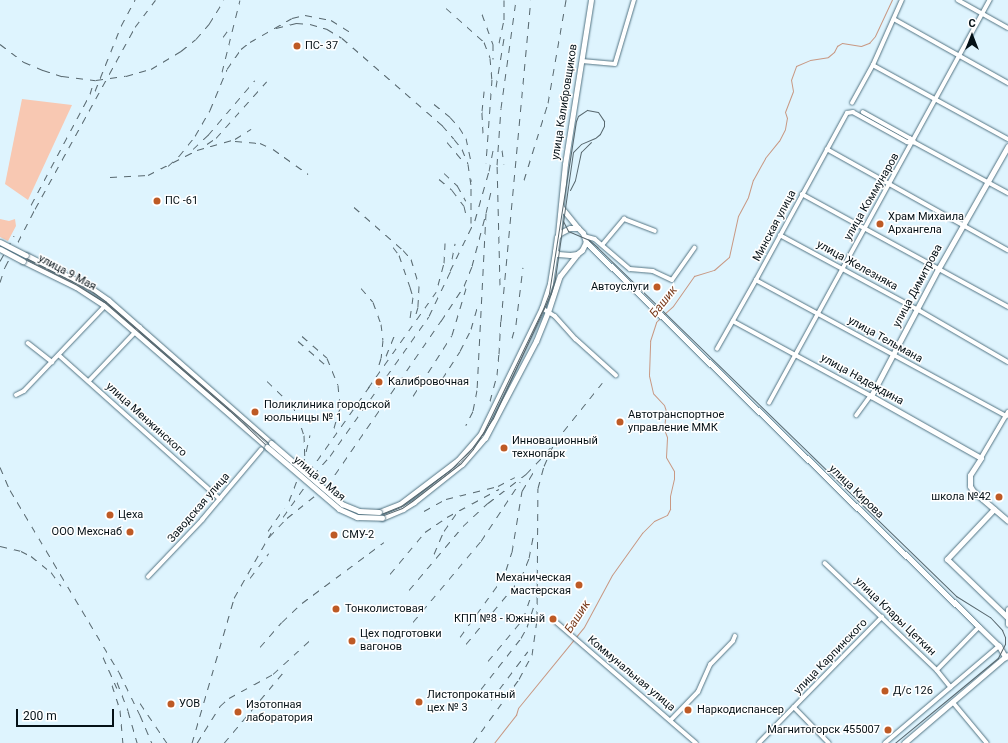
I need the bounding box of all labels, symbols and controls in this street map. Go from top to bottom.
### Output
north arrow [952,16,992,56]
text: С [968,17,976,30]
place label: ПС- 37 [305,39,338,53]
marker: ПС- 37 [292,41,302,51]
street label: улица Калибровщиков [549,43,581,161]
street label: улица Коммунаров [842,151,902,243]
street label: Минская улица [751,188,799,264]
place label: ПС -61 [165,194,198,208]
marker: ПС -61 [152,196,162,206]
place label: Храм Михаила Архангела [888,211,964,237]
marker: Храм Михаила Архангела [875,219,885,229]
street label: улица Железняка [814,238,900,294]
street label: улица Димитрова [891,242,945,330]
street label: улица 9 Мая [36,252,98,294]
place label: Автоуслуги [591,280,649,294]
marker: Автоуслуги [652,282,662,292]
water label: Башик [647,283,681,321]
street label: улица Тельмана [845,314,925,366]
street label: улица Надеждина [818,352,906,408]
place label: Калибровочная [388,375,469,389]
marker: Калибровочная [373,376,385,388]
street label: улица Менжинского [103,380,189,460]
place label: Поликлиника городской юольницы № 1 [264,399,390,425]
marker: Поликлиника городской юольницы № 1 [249,406,261,418]
place label: Автотранспортное управление ММК [628,409,724,435]
marker: Автотранспортное управление ММК [615,417,625,427]
place label: Инновационный технопарк [512,435,598,461]
marker: Инновационный технопарк [499,443,509,453]
street label: улица 9 Мая [290,454,348,504]
street label: улица Кирова [826,463,886,521]
street label: Заводская улица [165,470,233,546]
place label: школа №42 [931,490,991,504]
marker: школа №42 [994,492,1004,502]
place label: Цеха [118,508,143,522]
marker: Цеха [105,510,115,520]
place label: ООО Мехснаб [52,525,122,539]
marker: ООО Мехснаб [125,527,135,537]
place label: СМУ-2 [342,528,374,542]
marker: СМУ-2 [329,530,339,540]
place label: Механическая мастерская [496,572,571,598]
street label: улица Клары Цеткин [852,575,938,659]
marker: Механическая мастерская [574,580,584,590]
water label: Башик [562,598,594,636]
place label: Тонколистовая [345,602,424,616]
marker: Тонколистовая [330,603,342,615]
place label: КПП №8 - Южный [454,612,545,626]
marker: КПП №8 - Южный [548,614,558,624]
street label: улица Карпинского [792,617,870,697]
place label: Цех подготовки вагонов [360,628,442,654]
street label: Коммунальная улица [584,633,678,715]
marker: Цех подготовки вагонов [347,636,357,646]
place label: Д/с 126 [893,684,933,698]
marker: Д/с 126 [880,686,890,696]
place label: Листопрокатный цех № 3 [427,689,515,715]
place label: УОВ [179,697,200,711]
marker: Листопрокатный цех № 3 [414,697,424,707]
marker: УОВ [166,699,176,709]
place label: Изотопная лаборатория [246,699,313,725]
scale bar [18,701,116,727]
place label: Наркодиспансер [697,703,784,717]
marker: Наркодиспансер [682,704,694,716]
marker: Изотопная лаборатория [233,707,243,717]
text: 200 m [23,709,57,723]
place label: Магнитогорск 455007 [767,723,880,737]
marker: Магнитогорск 455007 [883,725,893,735]

